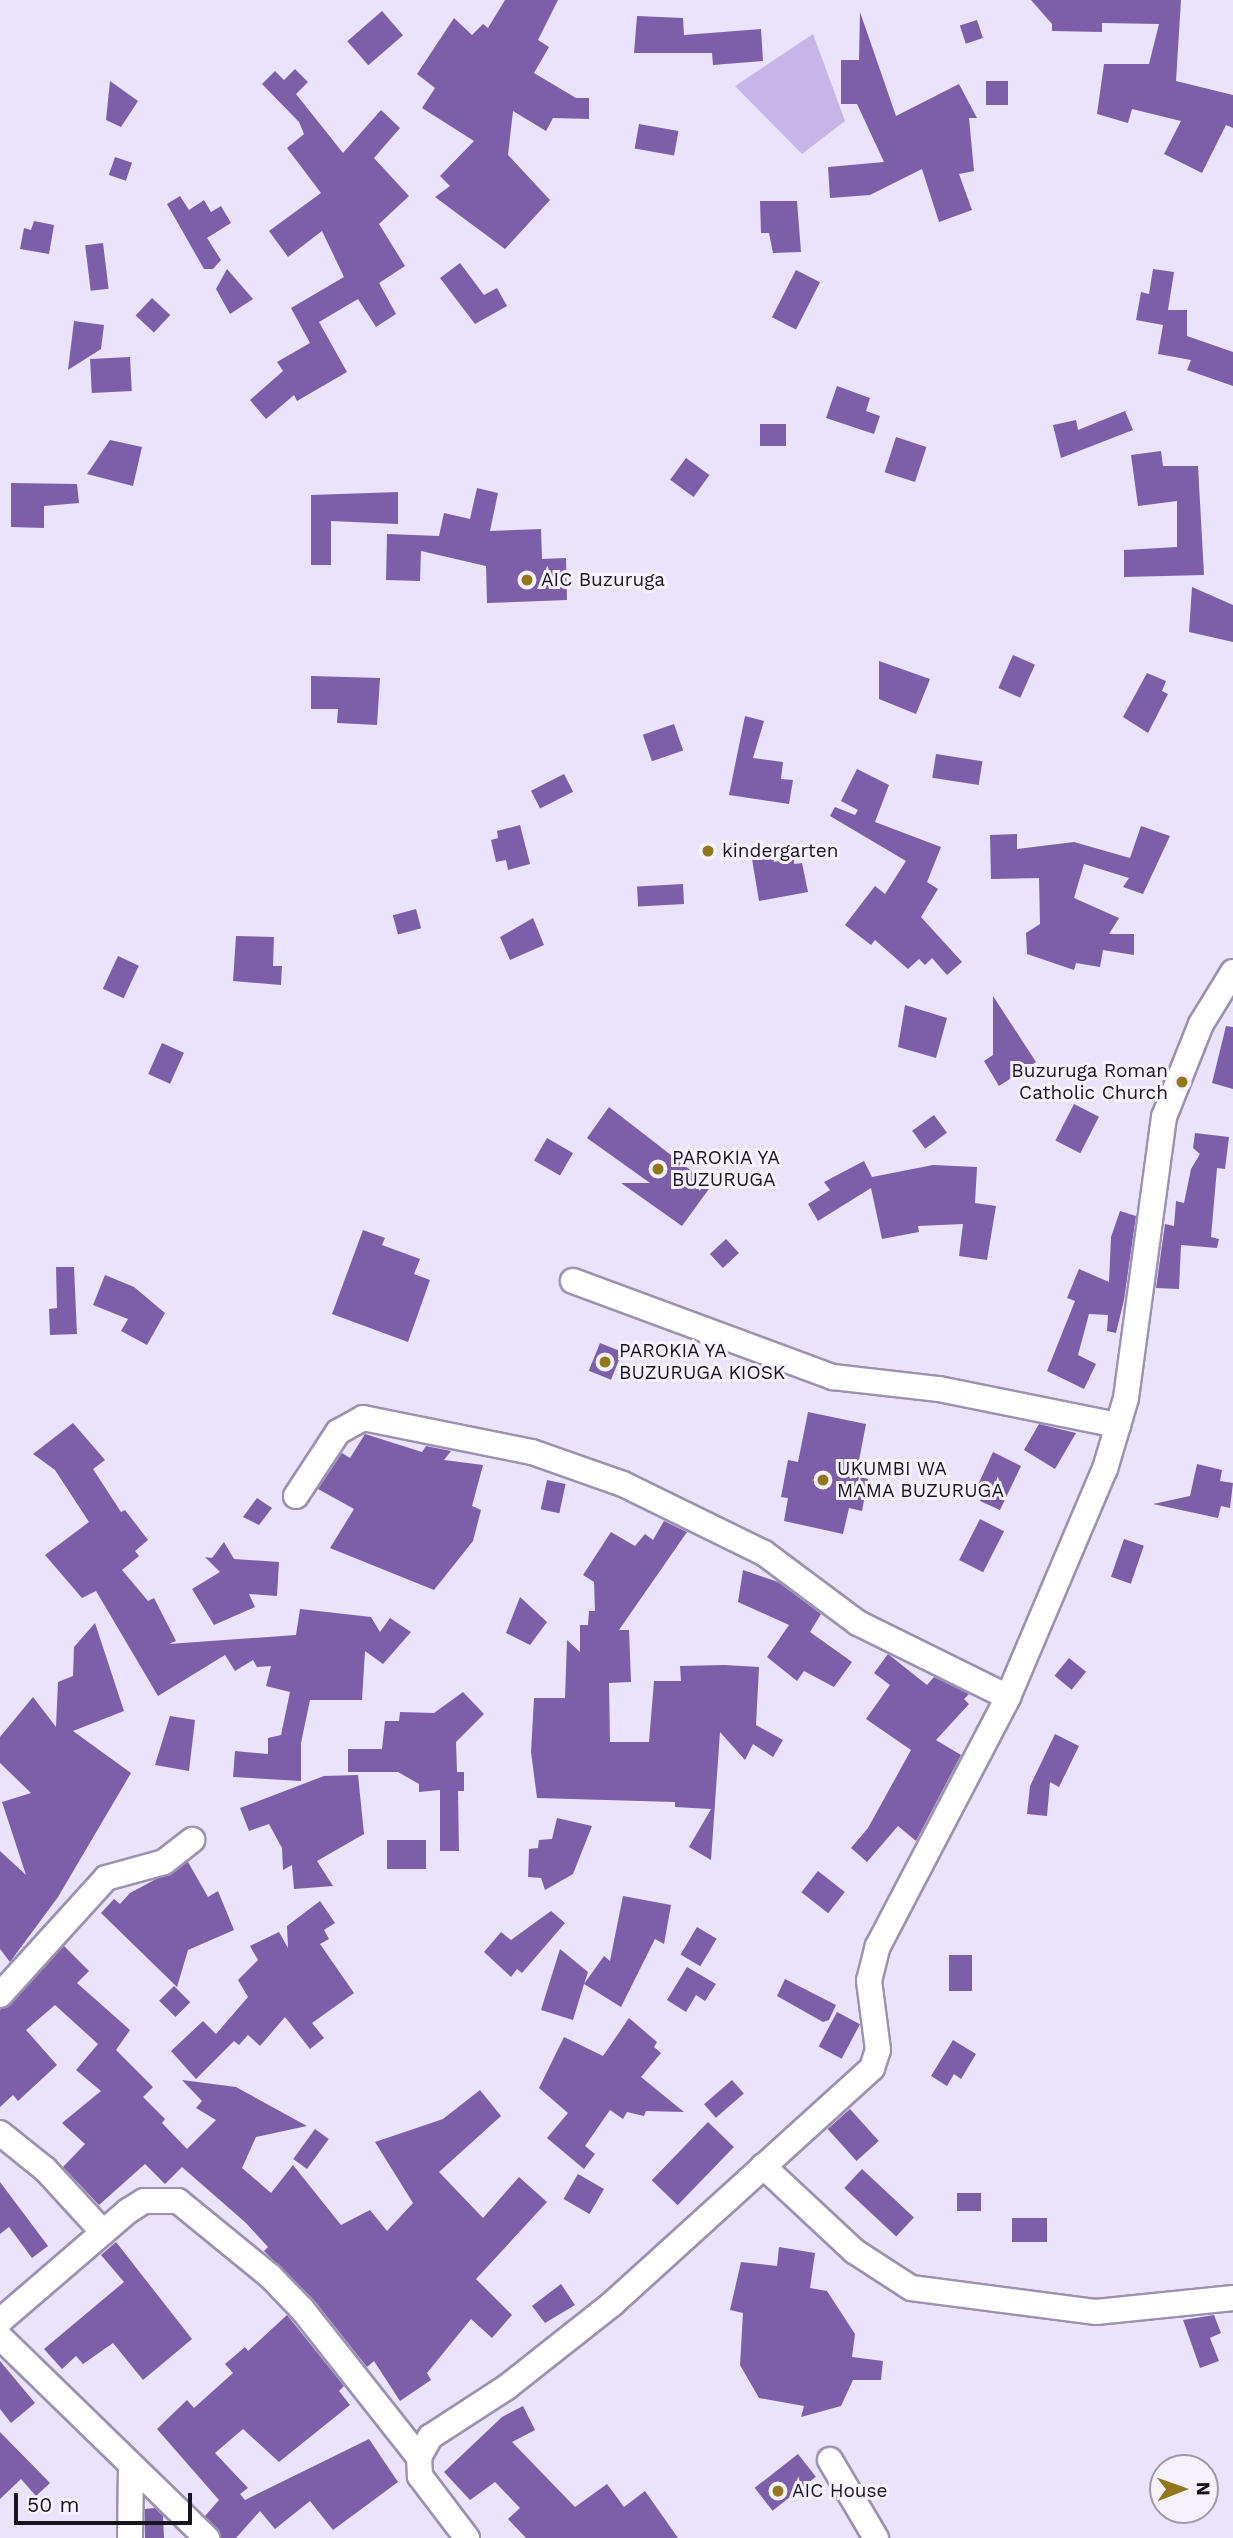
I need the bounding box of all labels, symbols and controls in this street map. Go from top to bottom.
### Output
place label: AIC Buzuruga [541,569,665,591]
marker: AIC Buzuruga [519,572,535,588]
place label: kindergarten [722,840,838,862]
marker: kindergarten [700,843,716,859]
place label: Buzuruga Roman Catholic Church [1011,1060,1168,1104]
marker: Buzuruga Roman Catholic Church [1174,1074,1190,1090]
place label: PAROKIA YA BUZURUGA [672,1147,781,1191]
marker: PAROKIA YA BUZURUGA [650,1161,666,1177]
place label: PAROKIA YA BUZURUGA KIOSK [619,1340,786,1384]
marker: PAROKIA YA BUZURUGA KIOSK [597,1354,613,1370]
place label: UKUMBI WA MAMA BUZURUGA [837,1458,1005,1502]
marker: UKUMBI WA MAMA BUZURUGA [815,1472,831,1488]
north arrow [1149,2454,1219,2524]
scale bar [18,2478,196,2522]
place label: AIC House [792,2480,888,2502]
text: N [1192,2481,1215,2496]
marker: AIC House [770,2483,786,2499]
text: 50 m [27,2492,79,2517]

